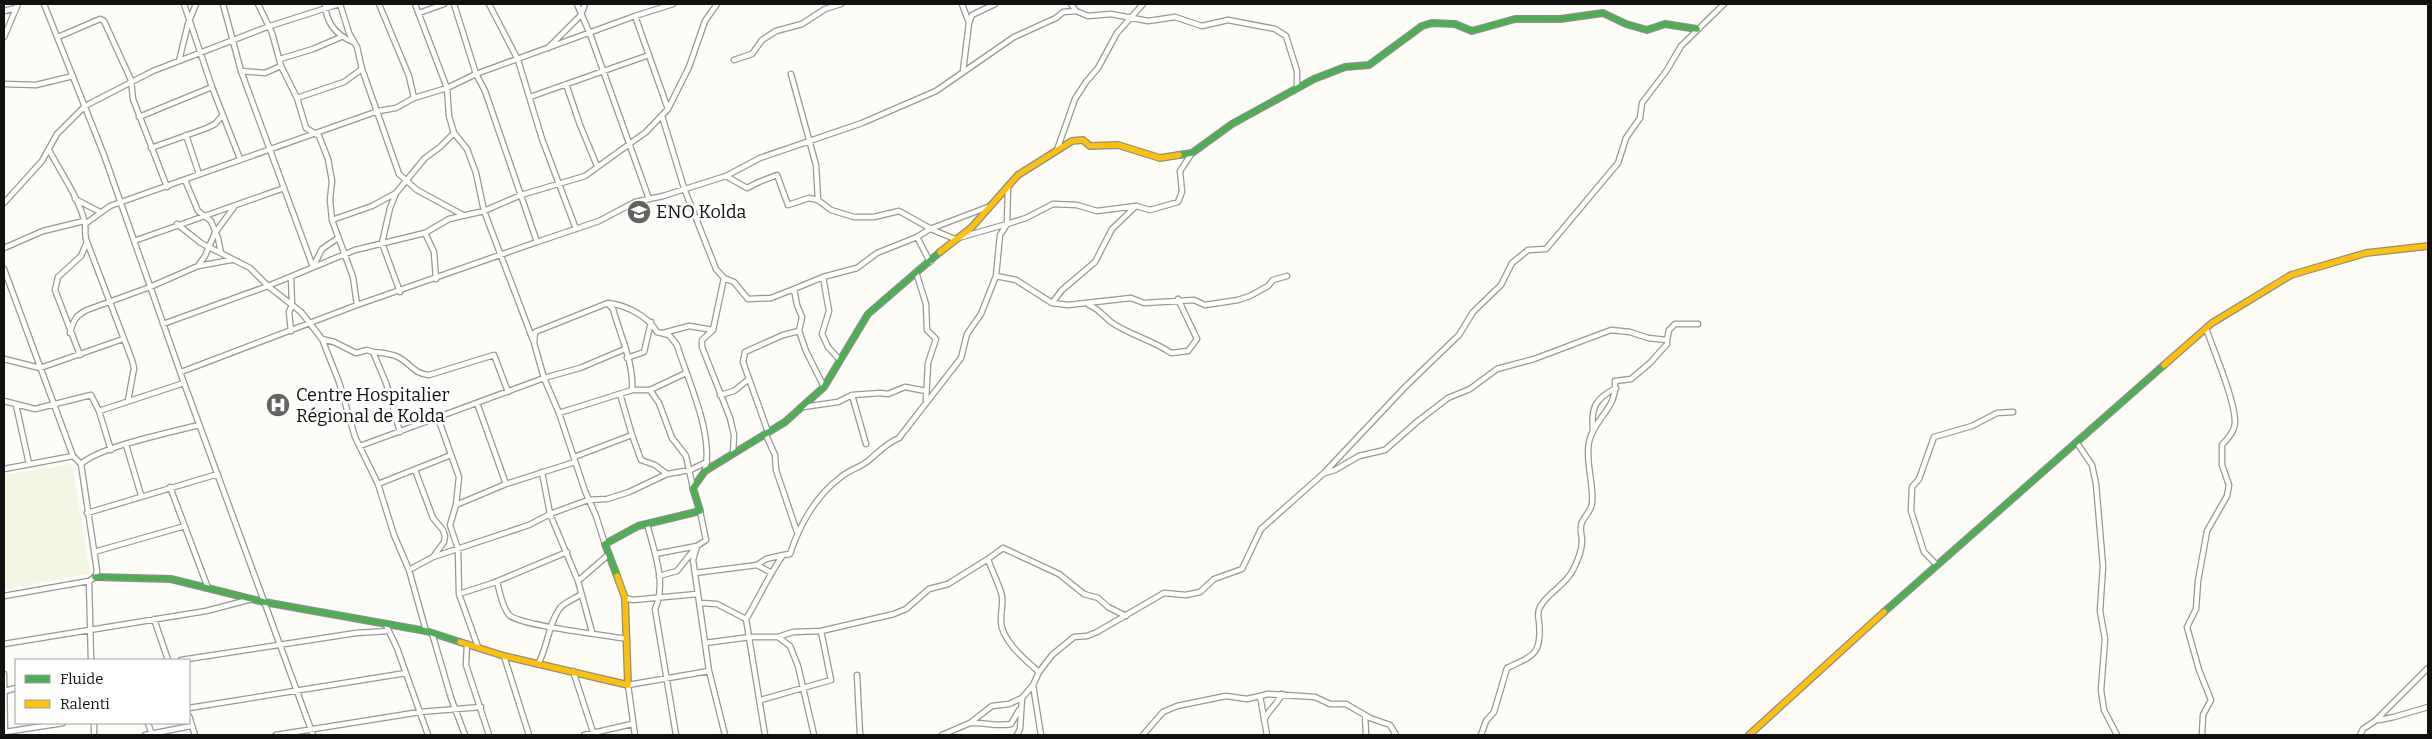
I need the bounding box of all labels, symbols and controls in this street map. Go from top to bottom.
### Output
school or university icon: ENO Kolda [626,199,652,225]
place label: ENO Kolda [656,201,746,223]
place label: Centre Hospitalier Régional de Kolda [296,384,450,427]
hospital icon: Centre Hospitalier Régional de Kolda [265,392,291,418]
legend [15,659,190,724]
text: Fluide [60,670,103,688]
text: Ralenti [60,695,110,713]

